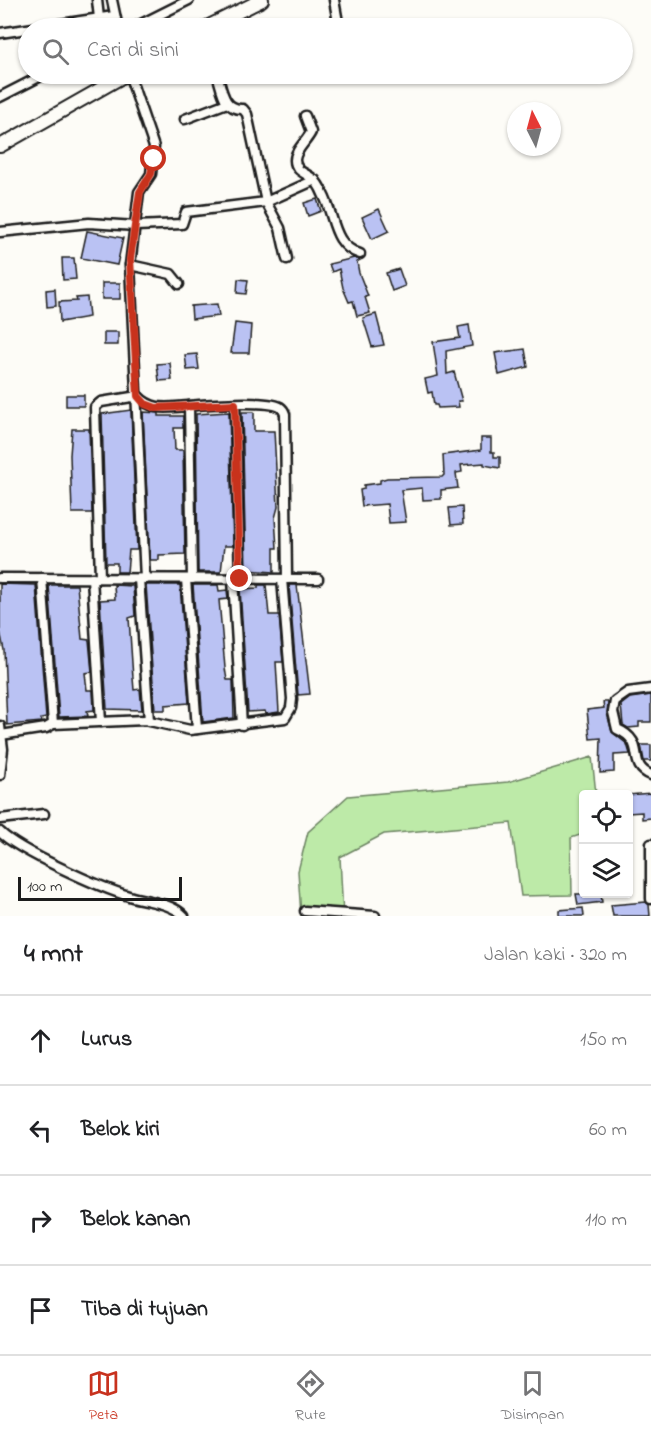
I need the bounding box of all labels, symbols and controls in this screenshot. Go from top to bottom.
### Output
search box [18,18,633,84]
icon: search [39,35,72,68]
text: Cari di sini [87,35,179,67]
north arrow [507,102,561,156]
route start [140,145,166,171]
route end [226,565,252,591]
map controls [579,790,633,898]
button: locate [579,790,633,844]
button: layers [579,844,633,898]
scale bar [18,874,182,902]
text: 100 m [27,875,62,899]
text: 4 mnt [24,936,83,974]
text: Jalan kaki · 320 m [484,941,627,970]
icon: ahead [24,1024,57,1057]
text: Lurus [81,1024,132,1056]
text: 150 m [580,1026,627,1055]
icon: left [24,1114,57,1147]
text: Belok kiri [81,1114,160,1146]
text: 60 m [589,1116,627,1145]
icon: right [24,1204,57,1237]
text: Belok kanan [81,1204,190,1236]
text: 110 m [585,1206,627,1235]
icon: arrive [24,1294,57,1327]
text: Tiba di tujuan [81,1294,208,1326]
tab: Peta [87,1367,120,1427]
tab: Rute [294,1367,327,1427]
tab: Disimpan [501,1367,564,1427]

